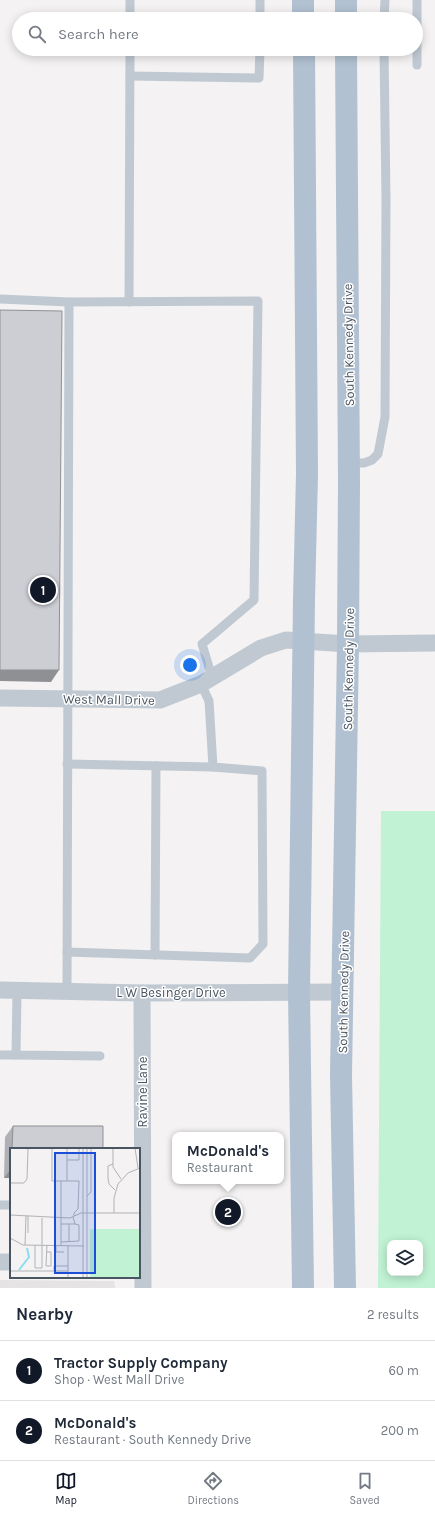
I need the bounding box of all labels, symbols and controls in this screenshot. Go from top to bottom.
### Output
search box [12,12,423,56]
icon: search [26,23,48,45]
text: Search here [58,25,139,43]
street label: South Kennedy Drive [340,283,357,407]
pin: 1 [30,575,56,605]
street label: South Kennedy Drive [340,607,357,731]
your location [180,655,200,675]
street label: West Mall Drive [63,691,155,708]
street label: South Kennedy Drive [335,930,352,1054]
street label: L W Besinger Drive [116,985,226,1000]
street label: Ravine Lane [135,1056,150,1127]
popup [172,1132,284,1184]
text: McDonald's [187,1142,269,1160]
inset map [10,1148,140,1278]
text: Restaurant [187,1160,253,1175]
pin: 2 [215,1197,241,1227]
map controls [387,1240,423,1276]
button: layers [387,1240,423,1276]
text: Nearby [16,1304,73,1324]
text: 2 results [367,1307,419,1322]
text: Tractor Supply Company [54,1354,228,1372]
text: 1 [27,1363,31,1378]
text: 60 m [389,1363,419,1378]
text: Shop · West Mall Drive [54,1372,185,1387]
text: McDonald's [54,1414,136,1432]
text: 2 [25,1423,33,1438]
text: 200 m [381,1423,419,1438]
text: Restaurant · South Kennedy Drive [54,1432,251,1447]
tab: Map [55,1470,77,1507]
tab: Directions [187,1470,239,1507]
tab: Saved [349,1470,380,1507]

